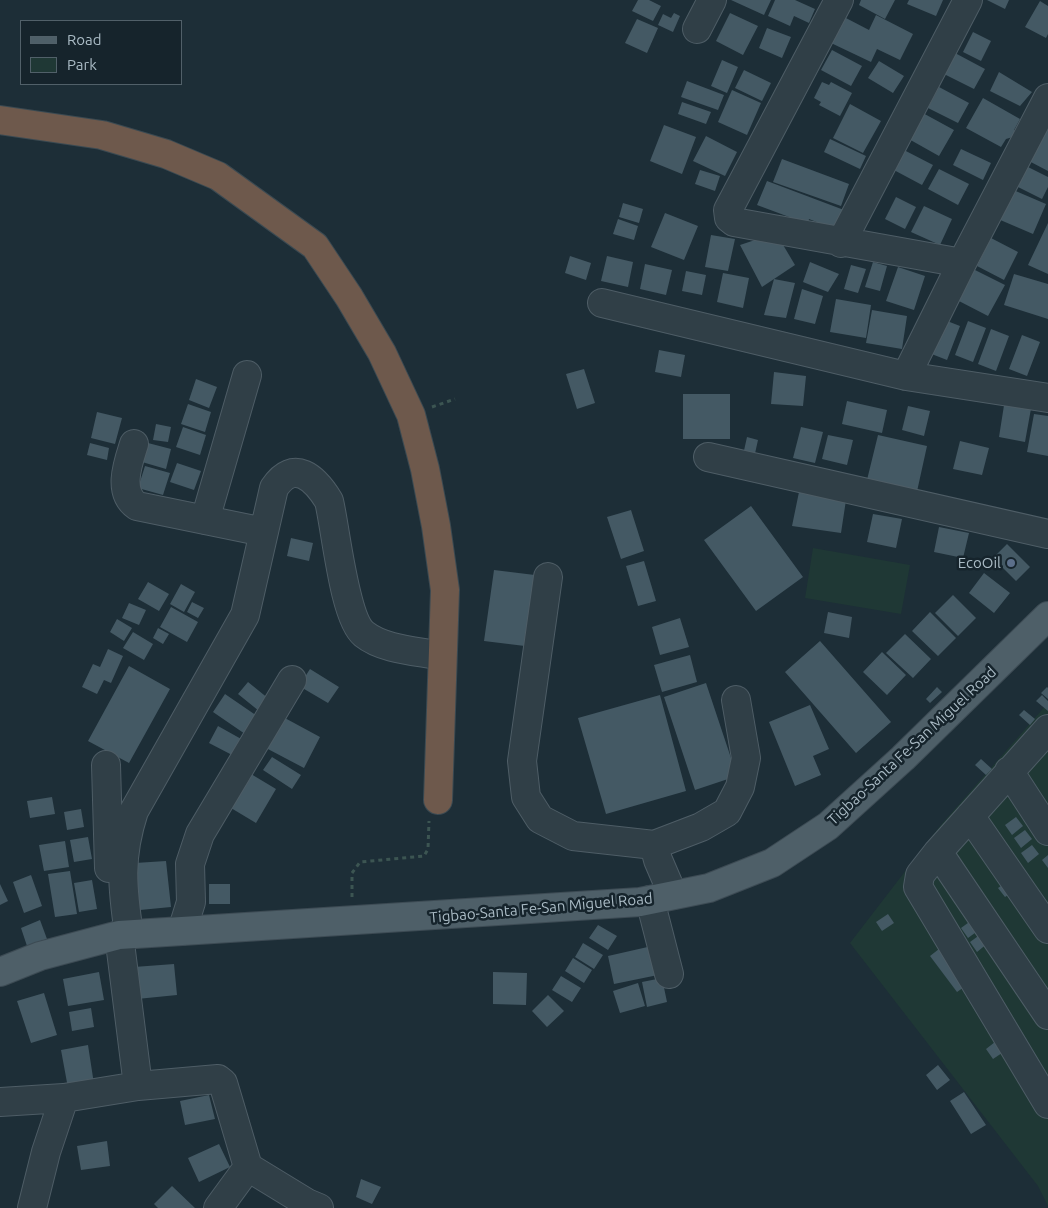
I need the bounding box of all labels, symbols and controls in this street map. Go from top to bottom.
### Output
legend [20,20,182,85]
text: Road [67,31,102,48]
text: Park [67,56,97,73]
place label: EcoOil [958,554,1001,572]
marker: EcoOil [1005,557,1017,569]
street label: Tigbao-Santa Fe-San Miguel Road [824,663,1000,829]
street label: Tigbao-Santa Fe-San Miguel Road [429,889,653,927]

